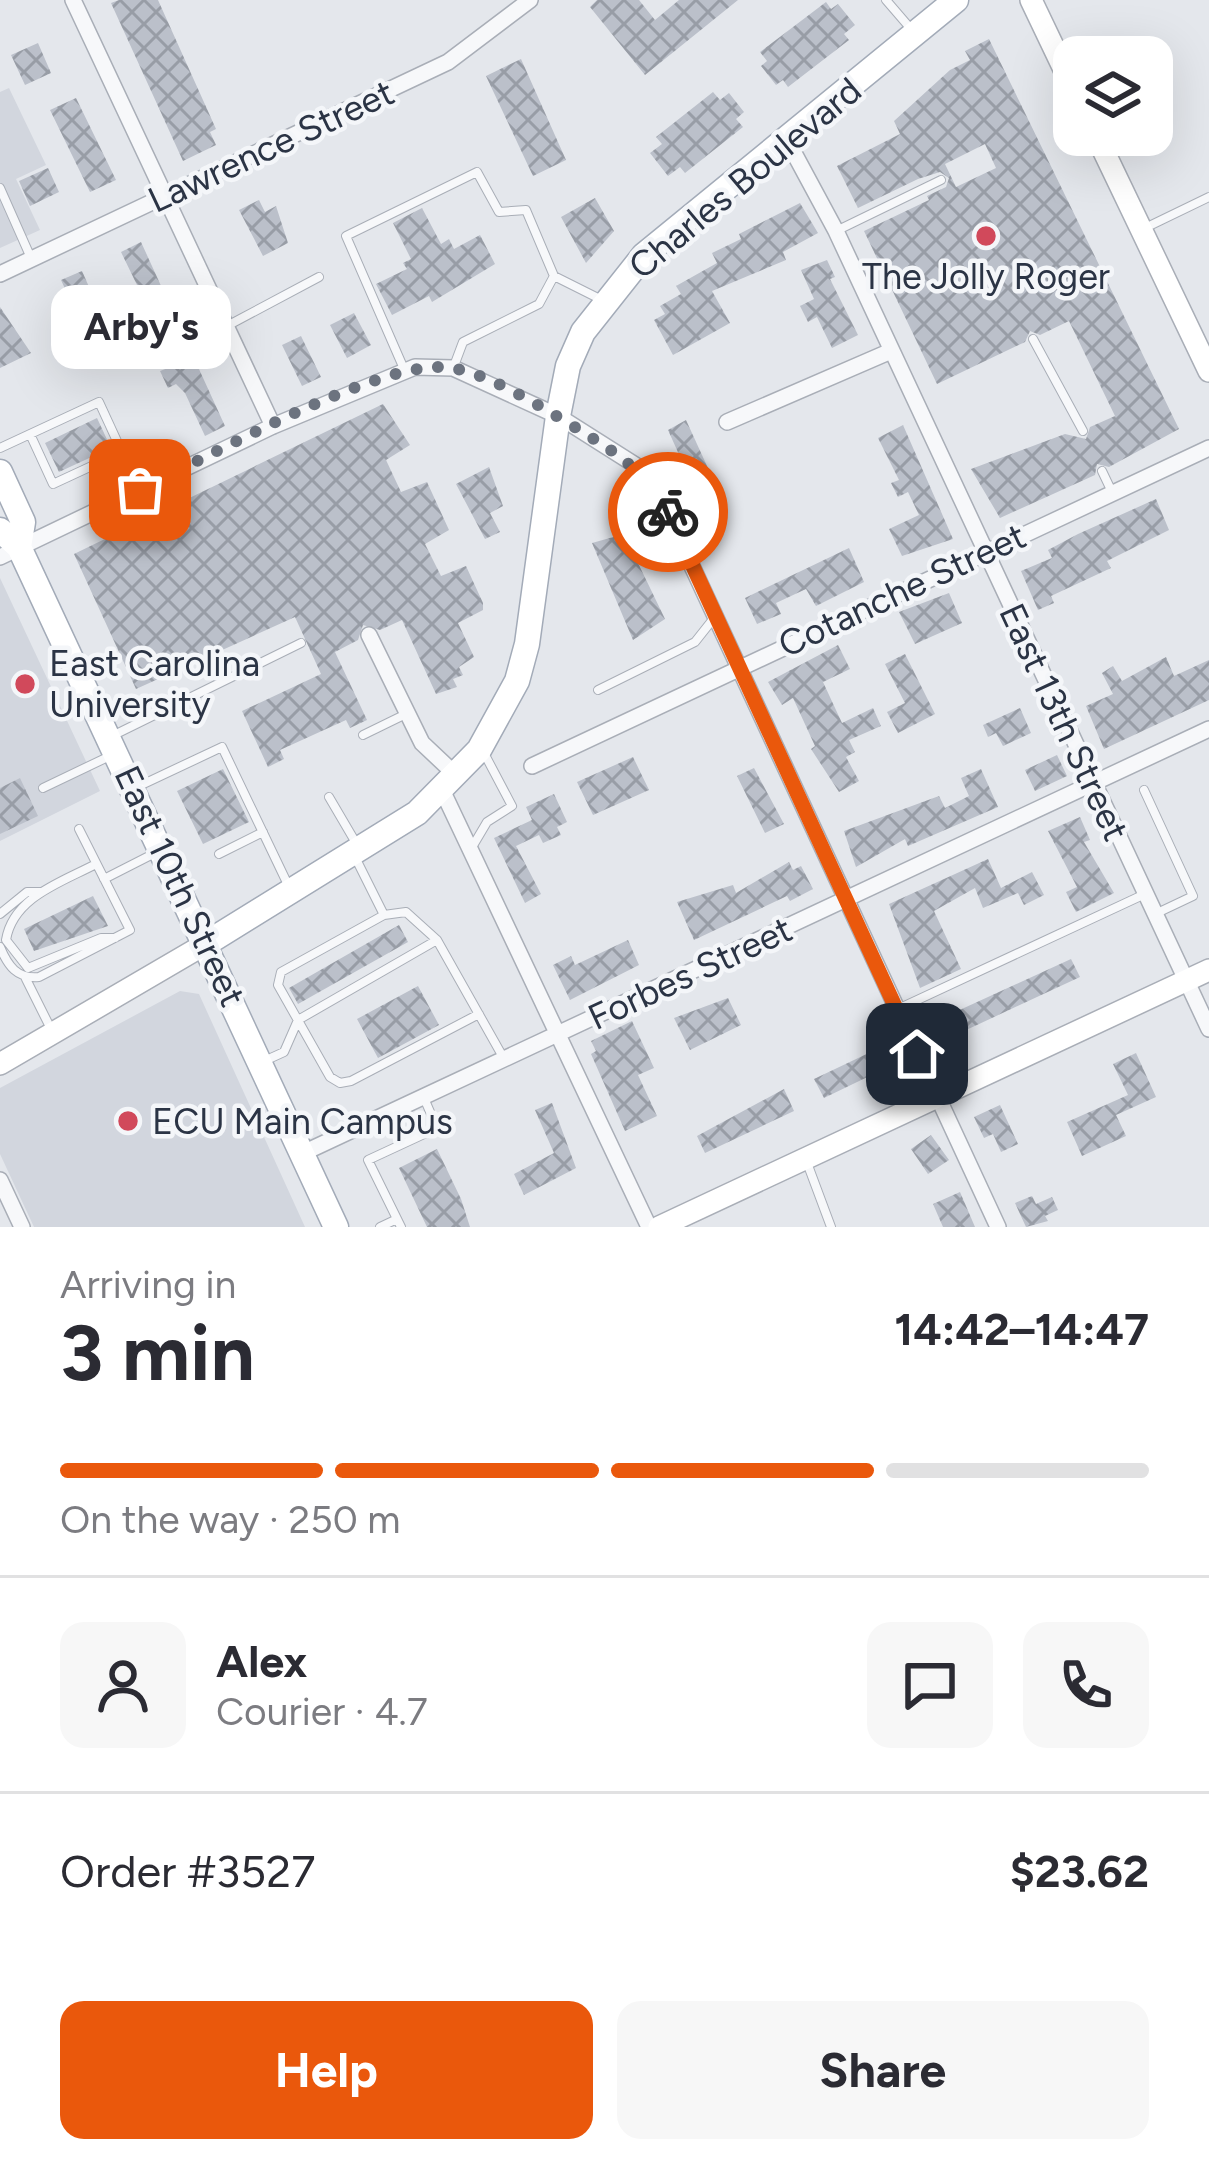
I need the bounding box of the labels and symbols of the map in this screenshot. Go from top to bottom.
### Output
street label: Charles Boulevard [620,68,870,288]
street label: Lawrence Street [141,70,401,222]
marker: The Jolly Roger [973,223,999,249]
place label: The Jolly Roger [862,255,1110,298]
callout: Arby's [50,286,230,370]
pin [89,439,191,541]
courier [608,452,728,572]
street label: Cotanche Street [772,514,1032,666]
street label: East 13th Street [990,597,1138,847]
place label: East Carolina University [49,642,260,726]
marker: East Carolina University [12,671,38,697]
street label: East 10th Street [106,759,254,1013]
street label: Forbes Street [581,907,799,1039]
pin [866,1003,968,1105]
place label: ECU Main Campus [152,1100,453,1143]
marker: ECU Main Campus [115,1108,141,1134]

